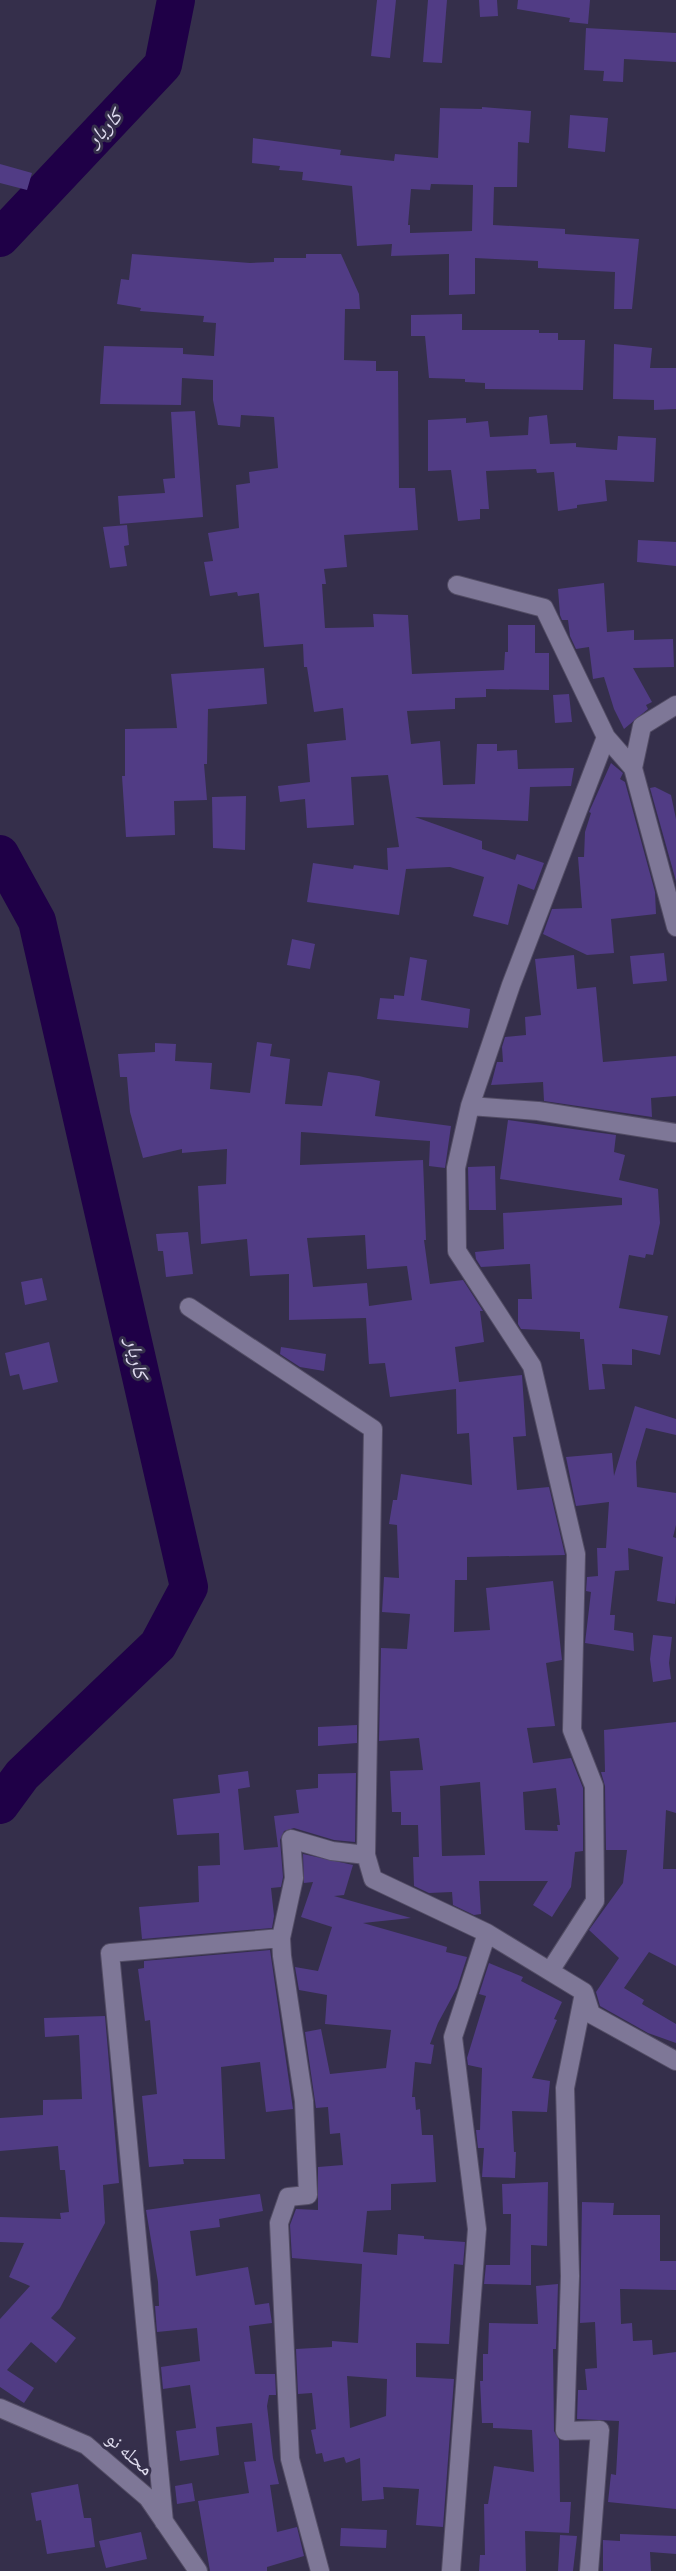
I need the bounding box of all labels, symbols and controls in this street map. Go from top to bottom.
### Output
water label: کاربار [79,102,130,153]
water label: کاربار [119,1333,155,1384]
street label: محله نو [101,2426,159,2480]

